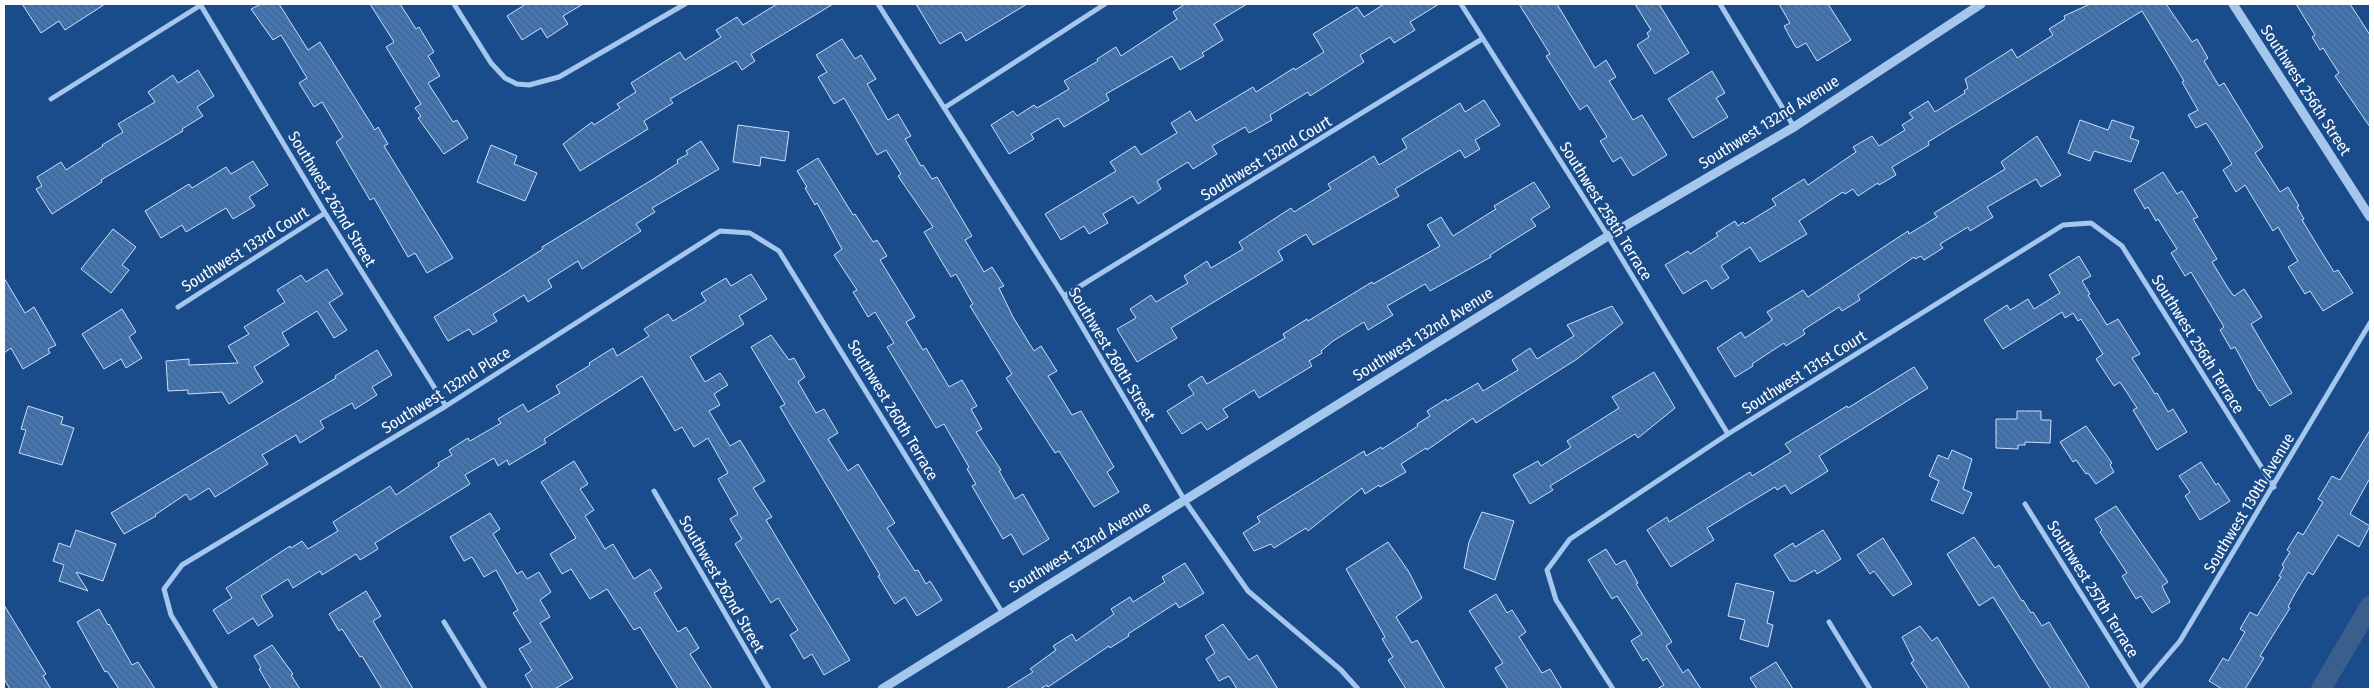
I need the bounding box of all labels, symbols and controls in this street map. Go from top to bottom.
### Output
street label: Southwest 256th Street [2257,21,2356,159]
street label: Southwest 132nd Avenue [1695,71,1843,173]
street label: Southwest 132nd Court [1197,111,1335,205]
street label: Southwest 262nd Street [284,128,380,271]
street label: Southwest 258th Terrace [1556,138,1656,284]
street label: Southwest 133rd Court [178,202,313,296]
street label: Southwest 256th Terrace [2148,271,2248,417]
street label: Southwest 132nd Avenue [1349,283,1497,385]
street label: Southwest 260th Street [1065,284,1160,425]
street label: Southwest 131st Court [1738,326,1870,418]
street label: Southwest 260th Terrace [843,336,943,484]
street label: Southwest 132nd Place [378,343,514,437]
street label: Southwest 130th Avenue [2200,430,2298,576]
street label: Southwest 132nd Avenue [1006,497,1154,597]
street label: Southwest 262nd Street [675,512,769,656]
street label: Southwest 257th Terrace [2043,517,2143,661]

